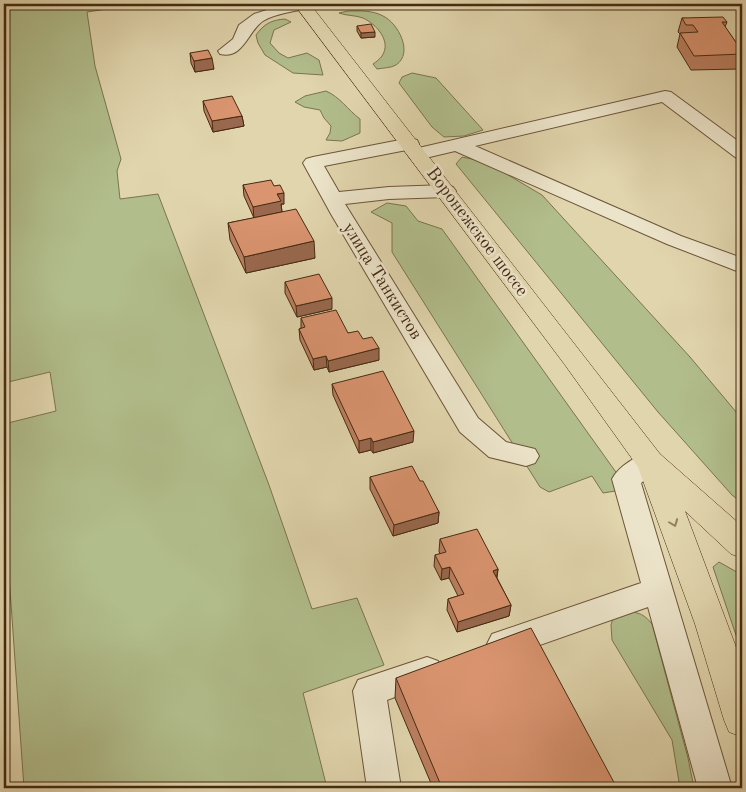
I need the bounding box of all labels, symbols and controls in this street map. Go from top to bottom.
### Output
street label: Воронежское шоссе [423,164,531,300]
street label: улица Танкистов [339,219,425,343]
one-way arrow [668,518,678,527]

